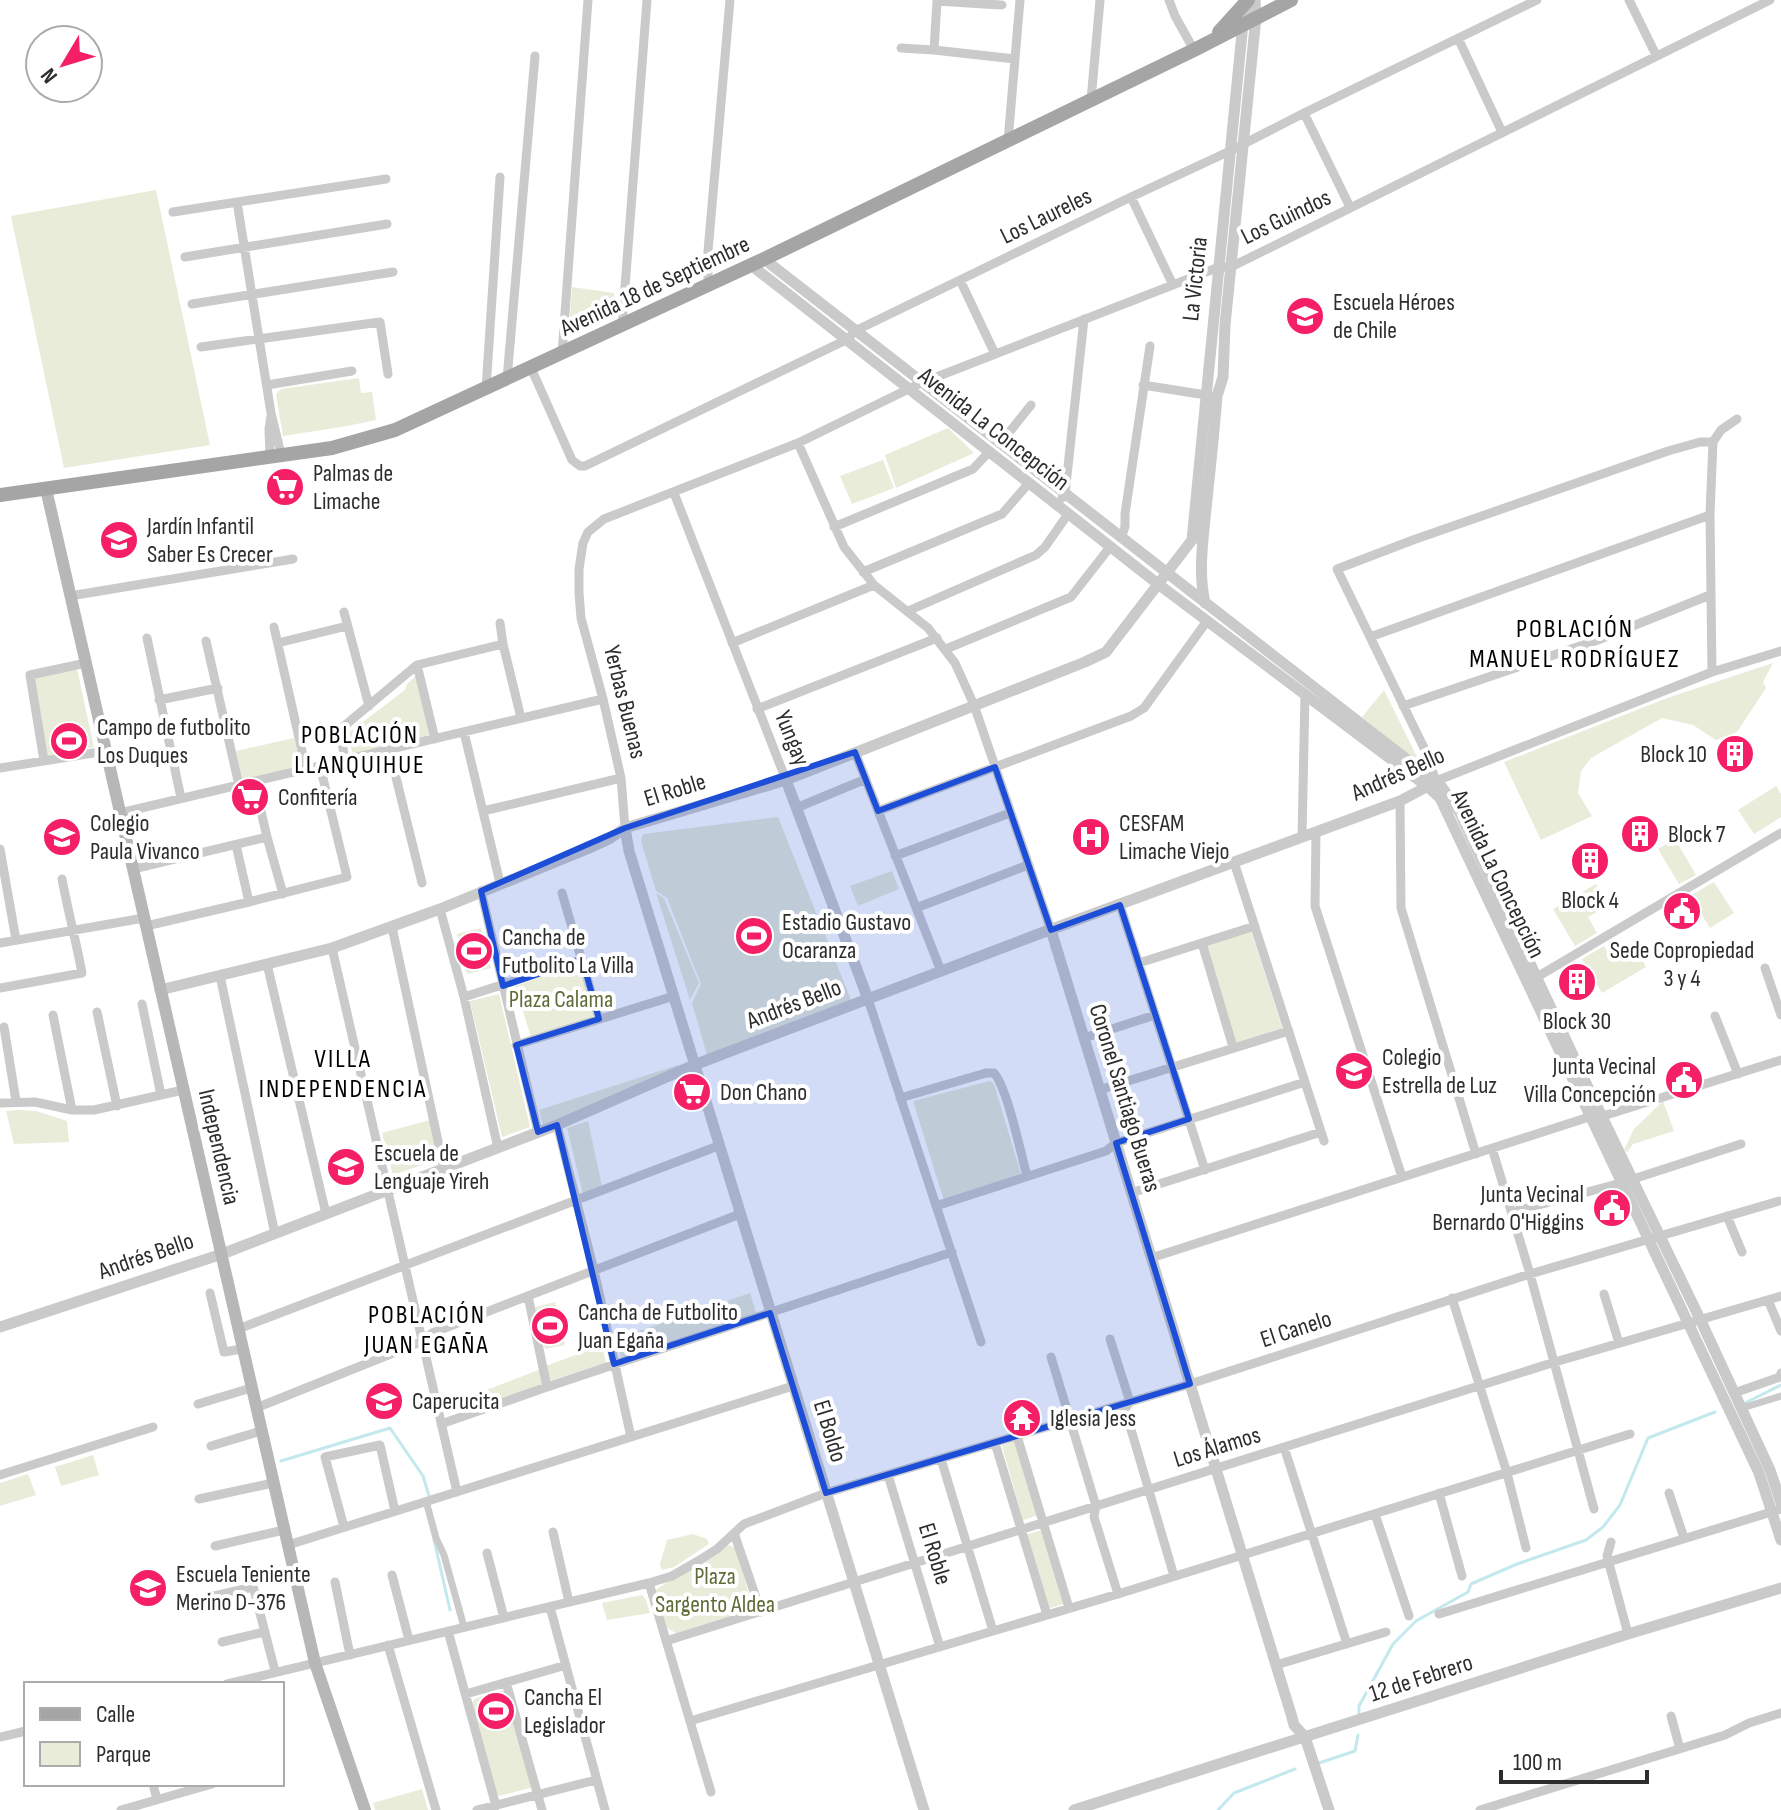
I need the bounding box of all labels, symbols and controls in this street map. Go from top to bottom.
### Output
north arrow [24,24,104,104]
text: N [35,62,64,88]
street label: Los Laureles [996,181,1096,251]
street label: Los Guindos [1236,183,1336,251]
street label: Avenida 18 de Septiembre [555,229,754,343]
street label: La Victoria [1176,236,1214,322]
place label: Escuela Héroes de Chile [1333,288,1455,345]
school or university icon: Escuela Héroes de Chile [1284,295,1326,337]
street label: Avenida La Concepción [912,360,1075,497]
place label: Palmas de Limache [313,459,393,516]
supermarket icon: Palmas de Limache [264,466,306,508]
place label: Jardín Infantil Saber Es Crecer [146,512,273,569]
school or university icon: Jardín Infantil Saber Es Crecer [98,519,140,561]
district label: POBLACIÓN MANUEL RODRÍGUEZ [1469,614,1681,675]
street label: Yerbas Buenas [597,642,653,762]
street label: Yungay [768,706,816,770]
place label: Campo de futbolito Los Duques [97,713,251,770]
sports icon: Campo de futbolito Los Duques [48,720,90,762]
district label: POBLACIÓN LLANQUIHUE [294,720,426,781]
building icon: Block 10 [1714,733,1756,775]
place label: Block 10 [1640,740,1707,769]
street label: Andrés Bello [1346,741,1449,808]
street label: El Roble [641,767,709,813]
supermarket icon: Confitería [229,776,271,818]
place label: Confitería [278,783,358,812]
street label: Avenida La Concepción [1444,784,1551,963]
place label: Colegio Paula Vivanco [90,809,200,866]
place label: CESFAM Limache Viejo [1119,809,1230,866]
building icon: Block 7 [1619,813,1661,855]
school or university icon: Colegio Paula Vivanco [41,816,83,858]
hospital icon: CESFAM Limache Viejo [1070,816,1112,858]
place label: Block 7 [1668,820,1726,849]
building icon: Block 4 [1569,840,1611,882]
place label: Block 4 [1561,886,1619,915]
public building icon: Sede Copropiedad 3 y 4 [1661,890,1703,932]
place label: Estadio Gustavo Ocaranza [782,908,911,965]
sports icon: Estadio Gustavo Ocaranza [733,915,775,957]
place label: Cancha de Futbolito La Villa [502,923,634,980]
sports icon: Cancha de Futbolito La Villa [453,930,495,972]
place label: Sede Copropiedad 3 y 4 [1610,936,1754,993]
building icon: Block 30 [1556,961,1598,1003]
street label: Andrés Bello [742,973,845,1036]
park label: Plaza Calama [509,985,613,1014]
street label: Coronel Santiago Bueras [1083,1001,1167,1195]
place label: Block 30 [1543,1007,1611,1036]
place label: Colegio Estrella de Luz [1382,1043,1497,1100]
district label: VILLA INDEPENDENCIA [259,1044,427,1105]
school or university icon: Colegio Estrella de Luz [1333,1050,1375,1092]
place label: Junta Vecinal Villa Concepción [1524,1052,1656,1109]
public building icon: Junta Vecinal Villa Concepción [1663,1059,1705,1101]
supermarket icon: Don Chano [671,1071,713,1113]
place label: Don Chano [720,1078,807,1107]
street label: Independencia [192,1086,246,1208]
place label: Escuela de Lenguaje Yireh [374,1139,489,1196]
school or university icon: Escuela de Lenguaje Yireh [325,1146,367,1188]
place label: Junta Vecinal Bernardo O'Higgins [1432,1180,1584,1237]
public building icon: Junta Vecinal Bernardo O'Higgins [1591,1187,1633,1229]
street label: Andrés Bello [94,1226,197,1286]
place label: Cancha de Futbolito Juan Egaña [577,1298,738,1355]
district label: POBLACIÓN JUAN EGAÑA [363,1300,490,1361]
street label: El Canelo [1257,1304,1335,1354]
sports icon: Cancha de Futbolito Juan Egaña [529,1305,571,1347]
school or university icon: Caperucita [363,1380,405,1422]
place label: Caperucita [412,1387,499,1416]
street label: El Boldo [807,1397,853,1465]
temple icon: Iglesia Jess [1001,1397,1043,1439]
place label: Iglesia Jess [1050,1404,1136,1433]
street label: Los Álamos [1170,1420,1264,1474]
street label: El Roble [912,1520,958,1588]
place label: Escuela Teniente Merino D-376 [176,1560,311,1617]
park label: Plaza Sargento Aldea [655,1562,775,1619]
school or university icon: Escuela Teniente Merino D-376 [127,1567,169,1609]
street label: 12 de Febrero [1366,1648,1476,1708]
legend [24,1682,284,1786]
place label: Cancha El Legislador [524,1683,606,1740]
sports icon: Cancha El Legislador [475,1690,517,1732]
text: Calle [96,1700,135,1729]
scale bar [1501,1734,1647,1784]
text: Parque [96,1740,151,1769]
text: 100 m [1513,1748,1562,1777]

